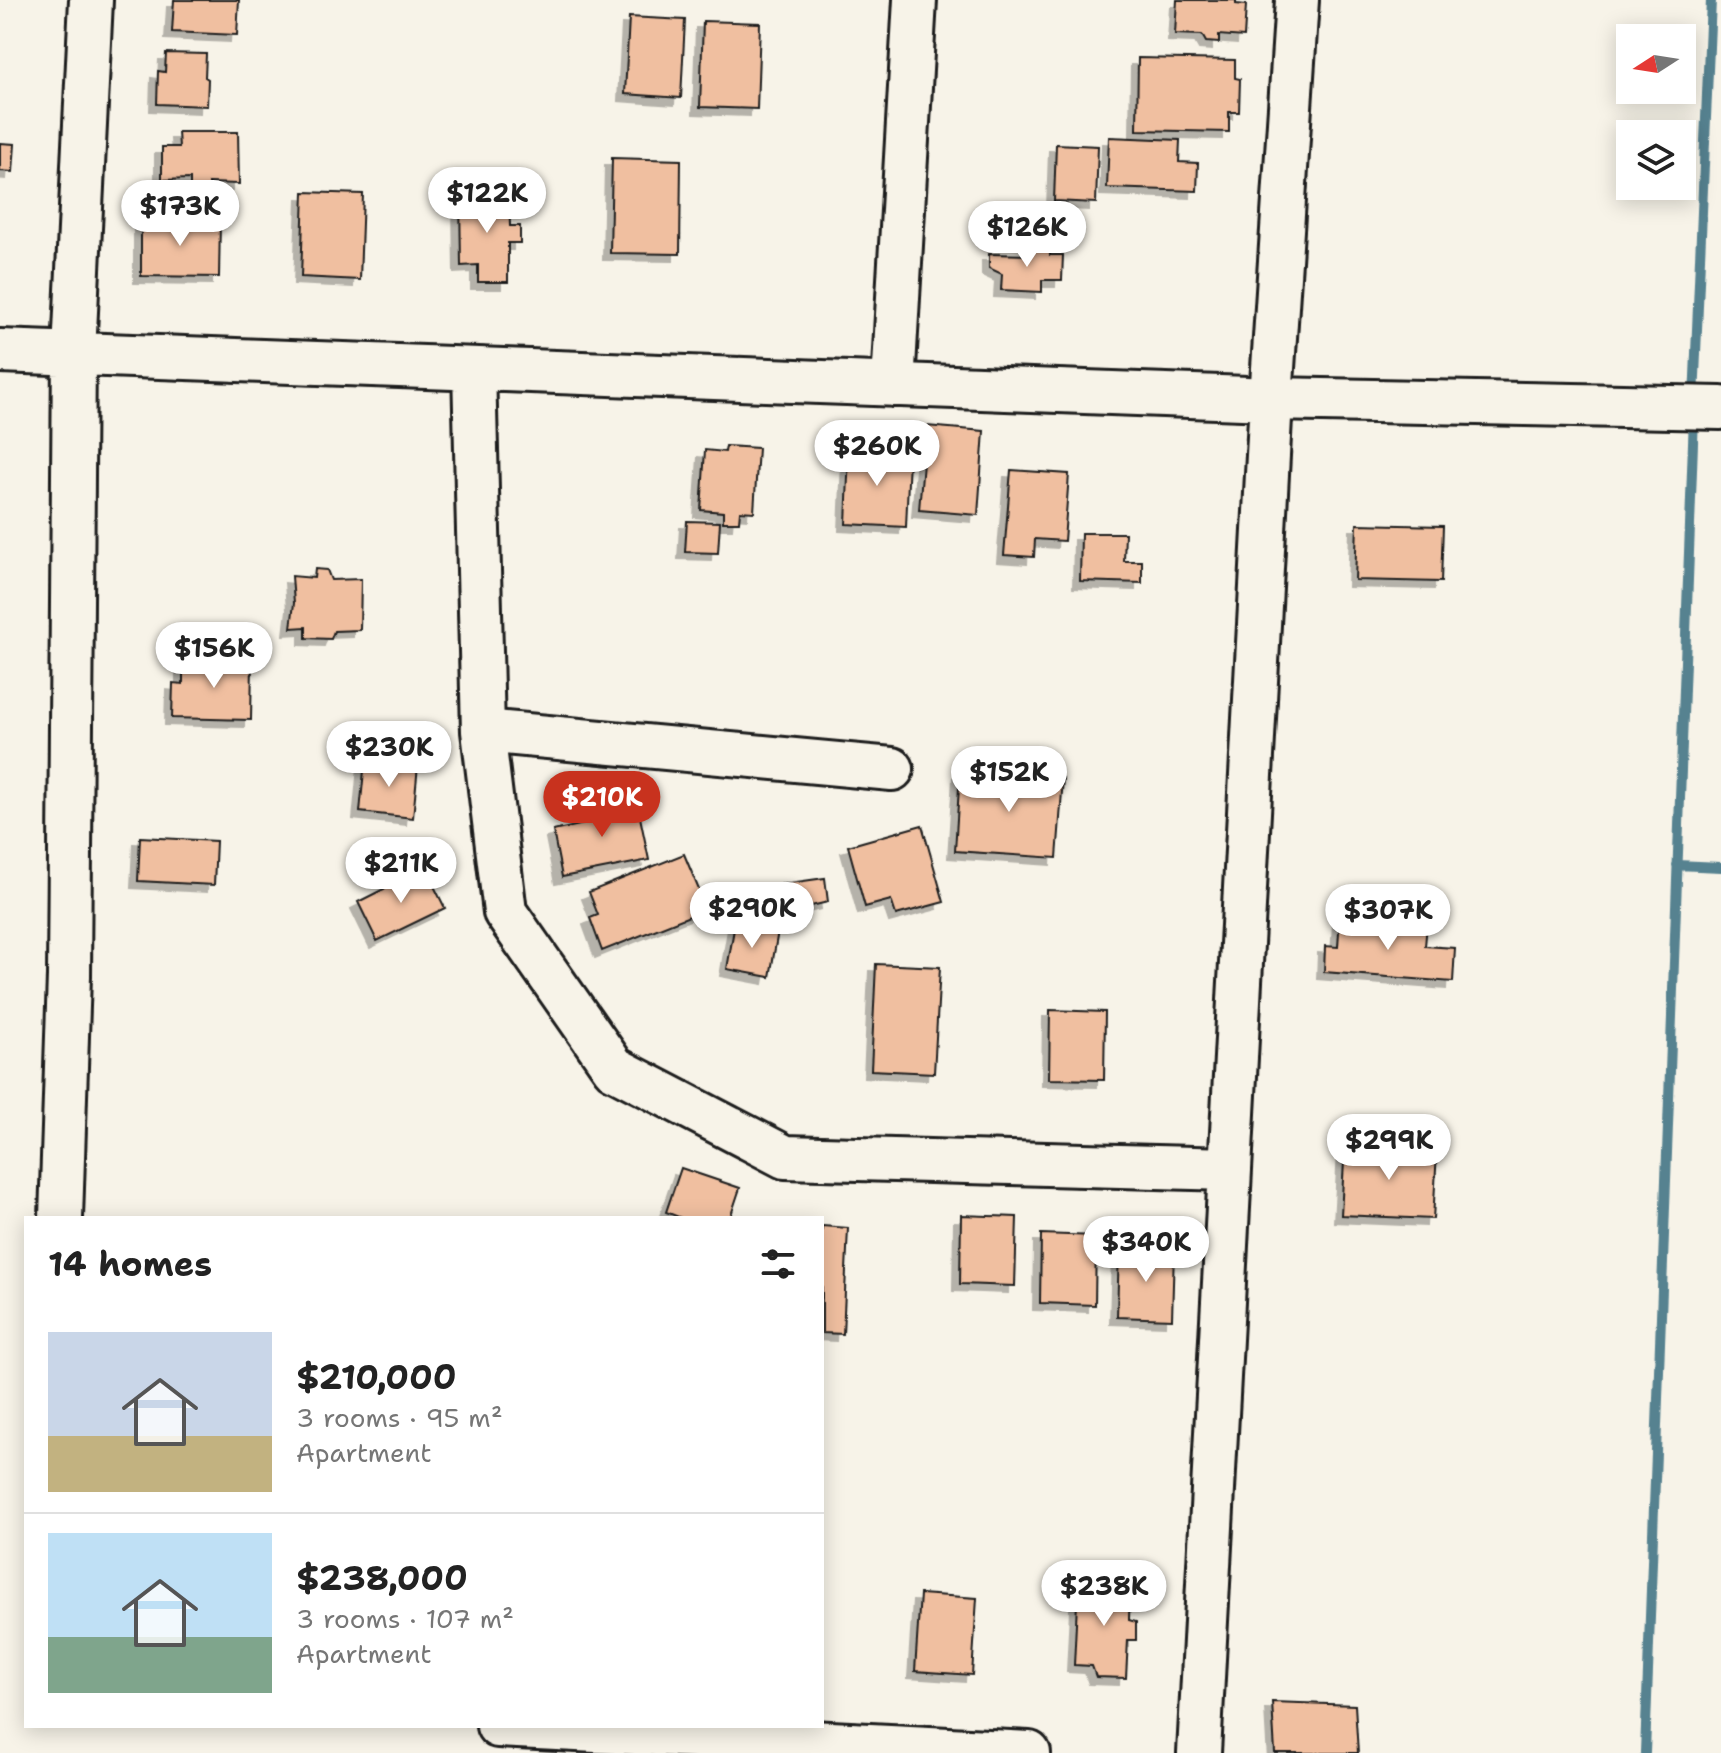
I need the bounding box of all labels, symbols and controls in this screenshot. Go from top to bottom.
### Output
north arrow [1616,24,1696,104]
map controls [1616,24,1696,200]
button: layers [1616,120,1696,200]
pin: $122K [431,167,543,235]
text: $122K [446,175,528,210]
pin: $173K [124,180,236,248]
text: $173K [139,188,221,223]
pin: $126K [971,201,1083,269]
text: $126K [986,209,1068,244]
pin: $260K [821,420,933,488]
text: $260K [832,428,922,463]
pin: $156K [158,622,270,690]
text: $156K [174,630,254,665]
pin: $230K [333,721,445,789]
text: $230K [344,729,434,764]
pin: $152K [953,746,1065,814]
text: $152K [969,754,1049,789]
pin: $210K [546,771,658,839]
text: $210K [561,779,643,814]
pin: $211K [345,837,457,905]
text: $211K [363,845,439,880]
pin: $290K [696,882,808,950]
pin: $307K [1332,884,1444,952]
text: $290K [708,890,796,925]
text: $307K [1343,892,1433,927]
pin: $299K [1333,1114,1445,1182]
text: $299K [1345,1122,1433,1157]
pin: $340K [1090,1216,1202,1284]
text: $340K [1101,1224,1191,1259]
text: 14 homes [48,1241,212,1287]
icon: filters [756,1242,800,1286]
text: $210,000 [296,1354,457,1400]
icon: home [112,1364,208,1460]
text: 3 rooms · 95 m² [296,1400,503,1435]
text: Apartment [296,1435,432,1470]
text: $238,000 [296,1555,468,1601]
pin: $238K [1048,1560,1160,1628]
icon: home [112,1565,208,1661]
text: $238K [1059,1568,1149,1603]
text: 3 rooms · 107 m² [296,1601,514,1636]
text: Apartment [296,1636,432,1671]

